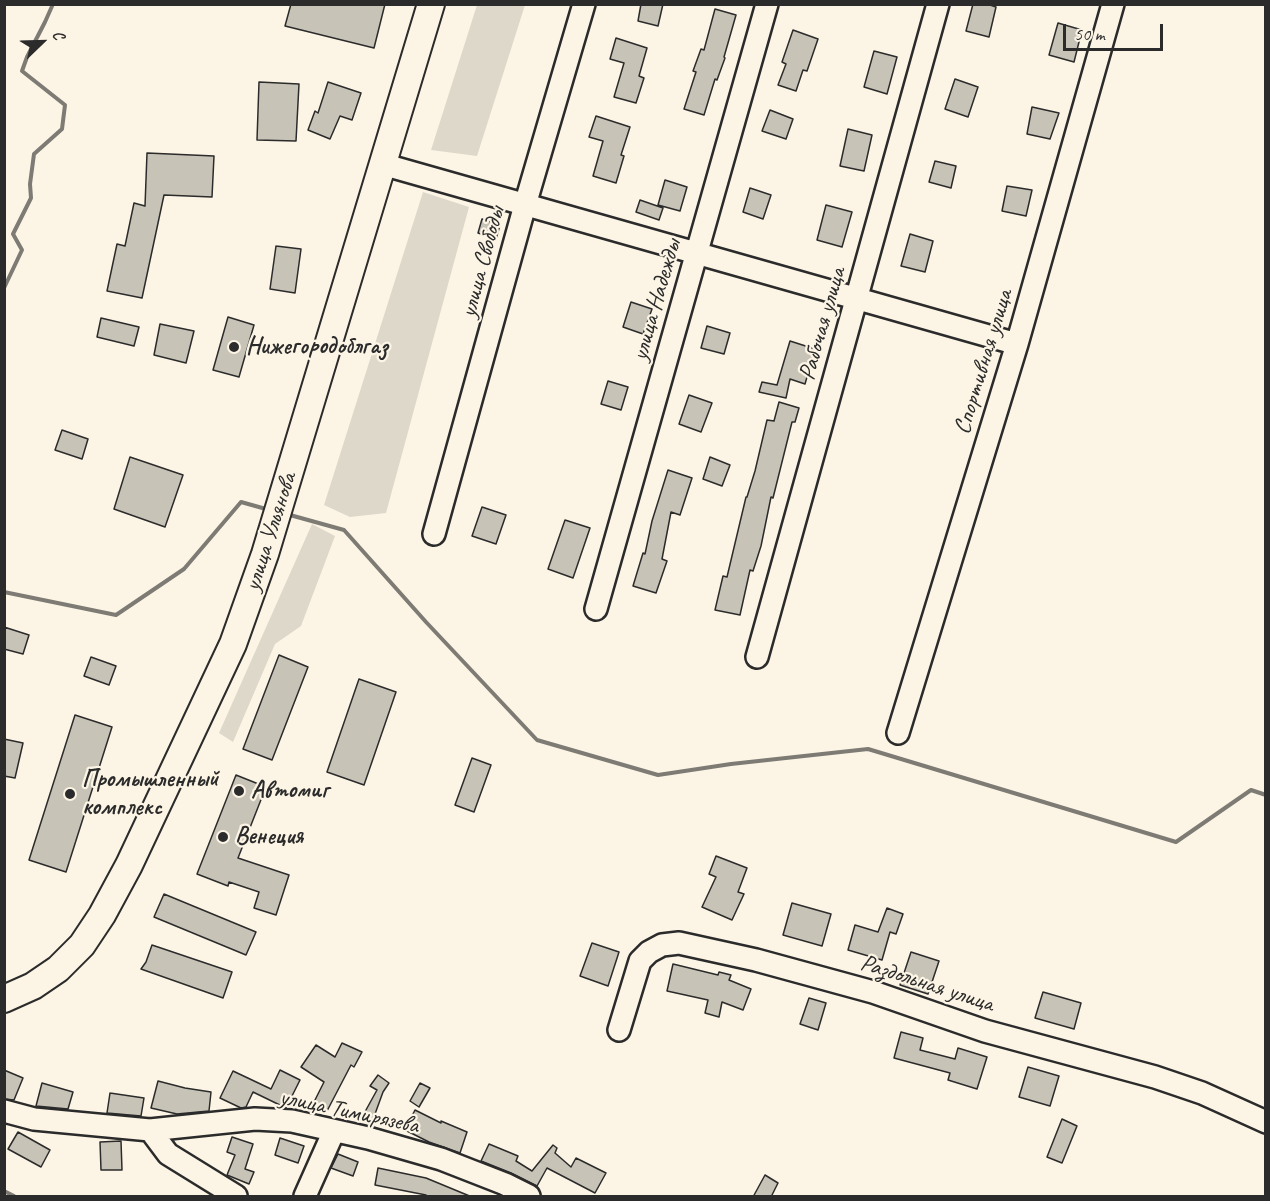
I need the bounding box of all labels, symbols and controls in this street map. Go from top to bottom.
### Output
north arrow [12,12,72,72]
scale bar [1066,12,1166,50]
text: 50 m [1074,23,1105,45]
text: С [48,27,69,42]
street label: улица Свободы [454,203,512,321]
street label: улица Надежды [626,236,688,364]
street label: Рабочая улица [793,264,853,384]
street label: Спортивная улица [948,286,1020,438]
place label: Нижегородоблгаз [246,333,388,361]
marker: Нижегородоблгаз [227,340,241,354]
street label: улица Ульянова [238,469,304,595]
place label: Промышленный комплекс [82,766,219,822]
place label: Автомиг [251,777,329,805]
marker: Автомиг [232,784,246,798]
marker: Промышленный комплекс [63,787,77,801]
place label: Венеция [235,823,303,851]
marker: Венеция [216,830,230,844]
street label: Раздольная улица [857,949,997,1019]
street label: улица Тимирязева [277,1083,421,1141]

